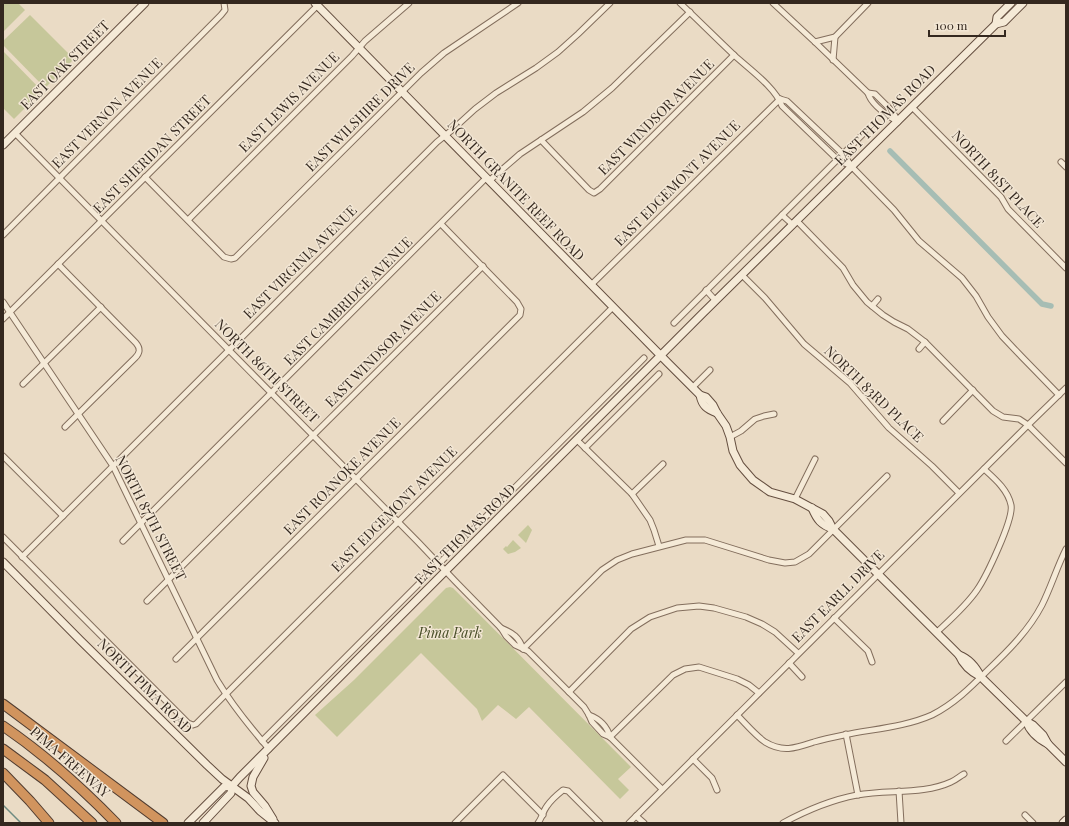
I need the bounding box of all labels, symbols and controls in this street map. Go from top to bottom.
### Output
scale bar [929,12,1005,38]
street label: EAST OAK STREET [16,16,114,113]
text: 100 m [935,17,968,33]
street label: EAST LEWIS AVENUE [234,47,343,156]
street label: EAST VERNON AVENUE [47,53,166,172]
street label: EAST WINDSOR AVENUE [593,54,718,179]
street label: EAST WILSHIRE DRIVE [301,58,418,175]
street label: EAST THOMAS ROAD [830,60,939,169]
street label: EAST SHERIDAN STREET [88,90,215,217]
street label: NORTH GRANITE REEF ROAD [444,115,589,264]
street label: EAST EDGEMONT AVENUE [610,116,744,250]
street label: NORTH 81ST PLACE [948,126,1049,232]
street label: EAST VIRGINIA AVENUE [239,201,361,323]
street label: EAST CAMBRIDGE AVENUE [279,232,416,369]
street label: EAST WINDSOR AVENUE [320,286,445,411]
street label: NORTH 86TH STREET [211,314,324,427]
street label: NORTH 83RD PLACE [821,341,928,446]
street label: EAST ROANOKE AVENUE [279,413,404,538]
street label: EAST EDGEMONT AVENUE [327,442,461,576]
street label: NORTH 87TH STREET [112,452,192,584]
street label: EAST THOMAS ROAD [410,479,519,588]
street label: EAST EARLL DRIVE [787,545,888,646]
park label: Pima Park [417,623,482,642]
street label: NORTH PIMA ROAD [94,634,197,737]
street label: PIMA FREEWAY [26,722,115,802]

